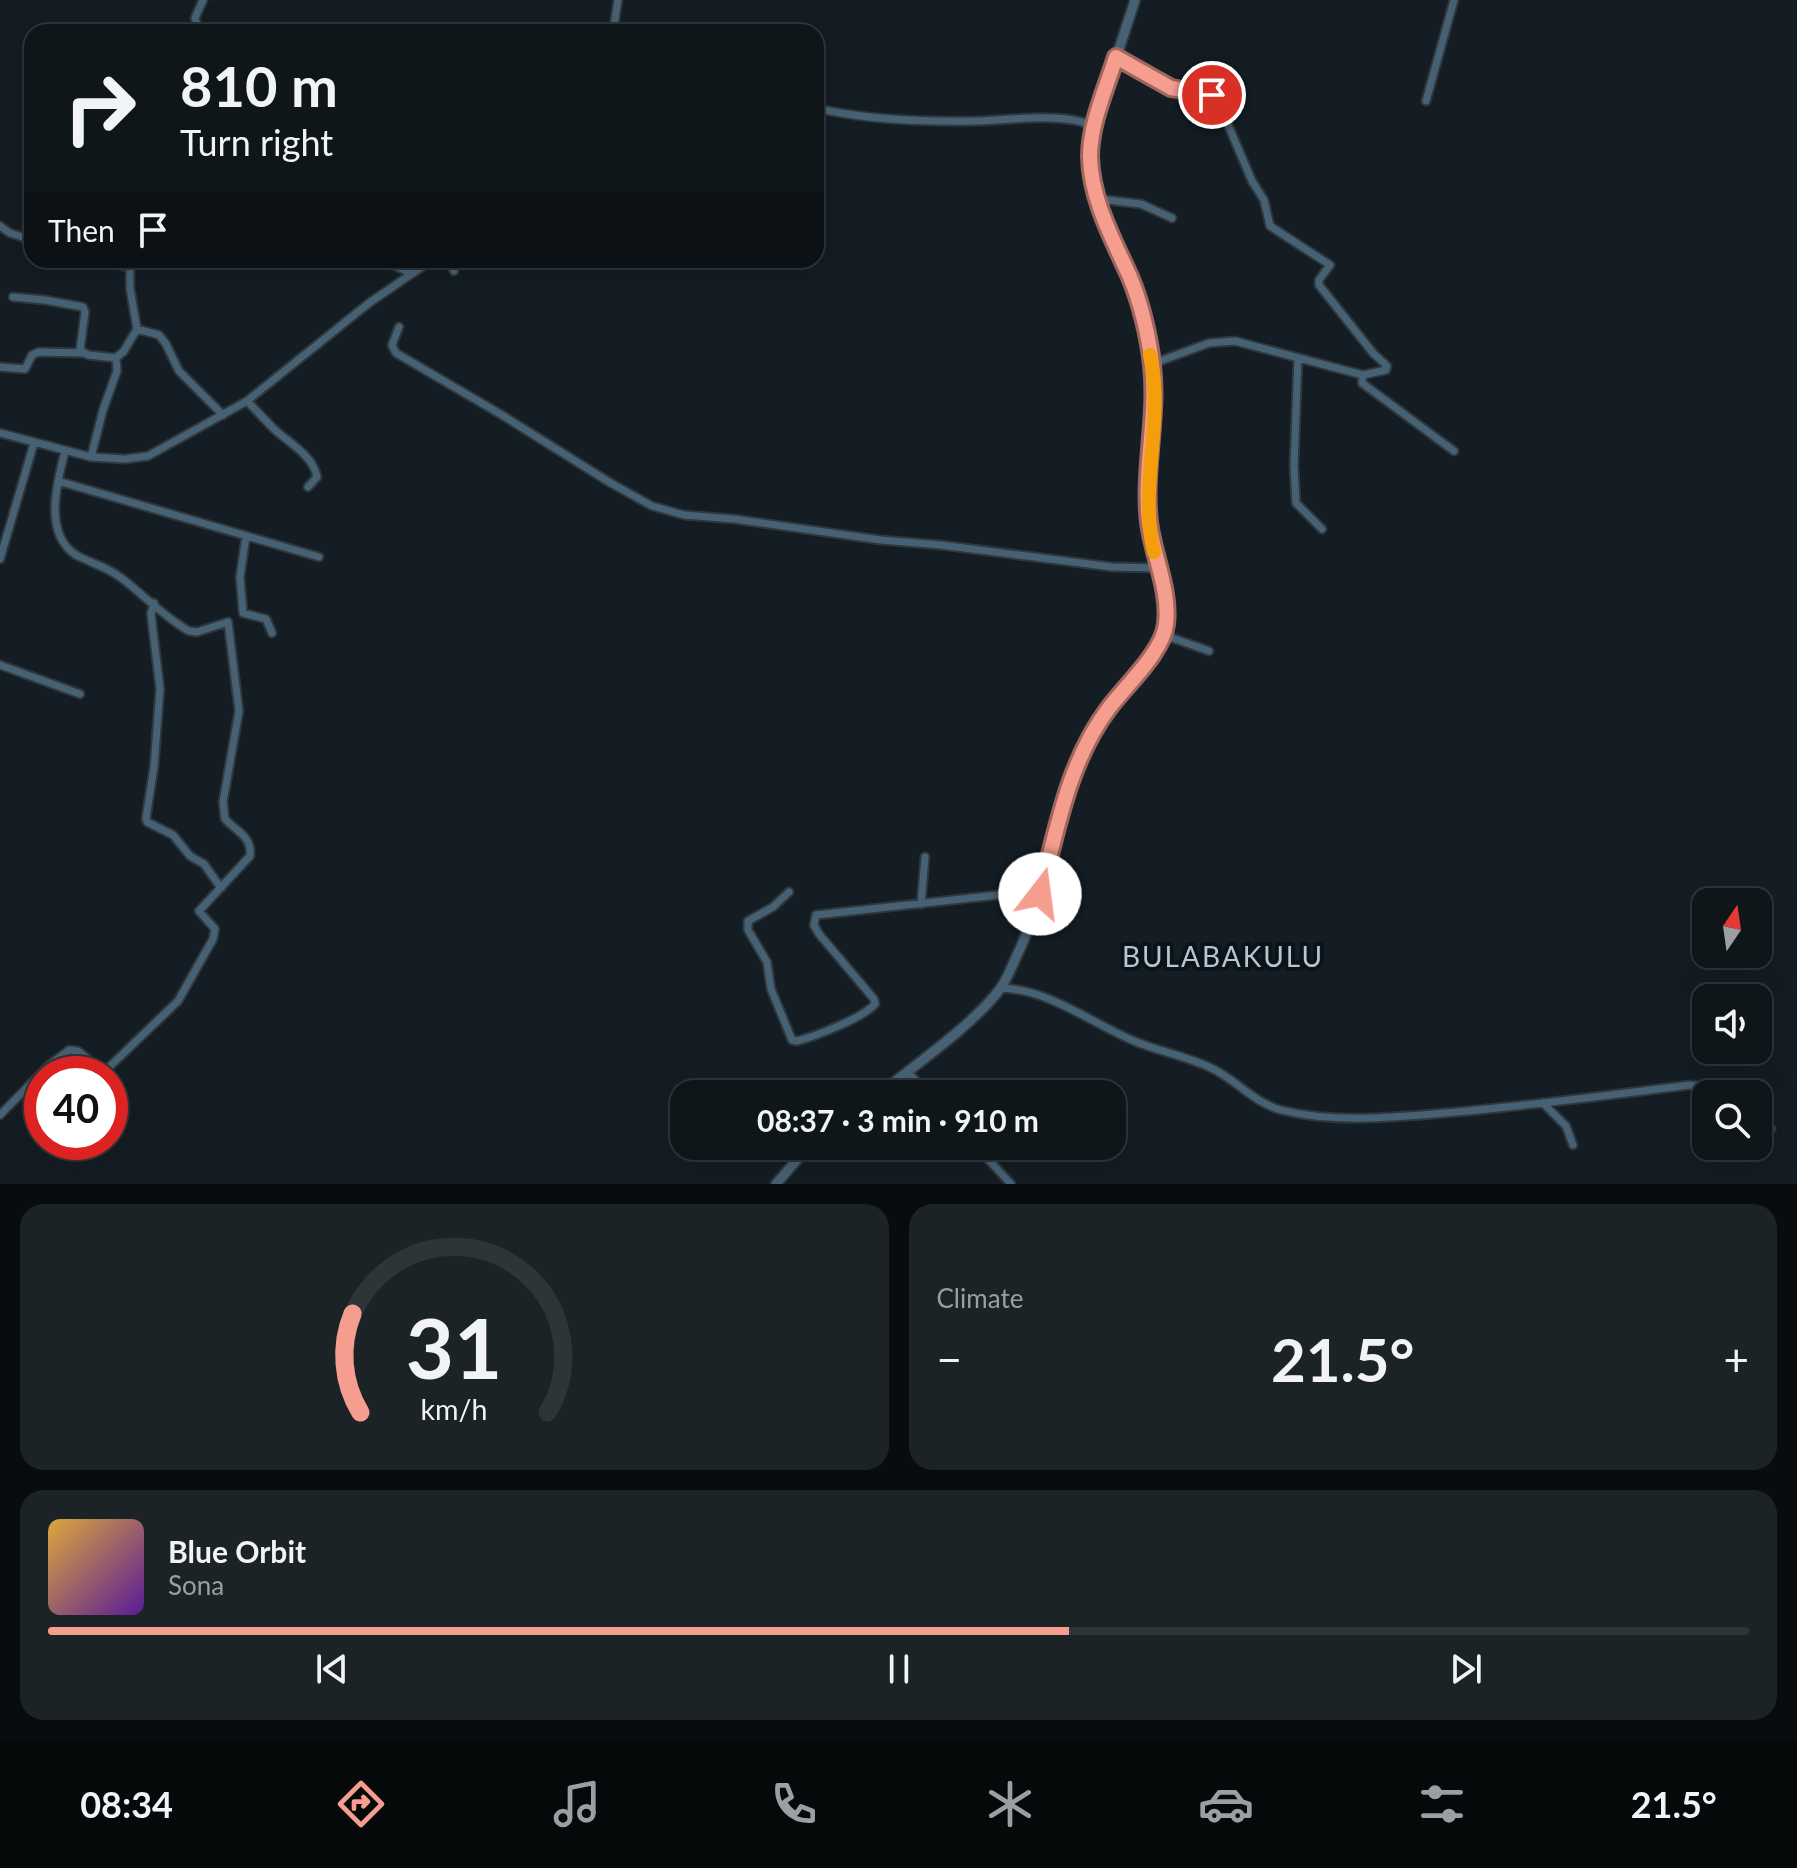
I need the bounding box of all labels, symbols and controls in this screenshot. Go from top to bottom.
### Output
text: 810 m [180,52,338,119]
icon: right [48,56,152,160]
pin [1178,61,1246,129]
icon: arrive [1190,73,1234,117]
text: Turn right [180,120,333,164]
icon: arrive [131,208,175,252]
text: Then [48,212,115,248]
position arrow [998,852,1082,936]
north arrow [1692,888,1772,968]
map controls [1692,888,1772,1160]
district label: BULABAKULU [1122,939,1324,973]
button: sound [1692,984,1772,1064]
speed limit sign: 40 [24,1056,128,1160]
button: search [1692,1080,1772,1160]
text: 08:37 · 3 min · 910 m [757,1102,1039,1138]
text: Climate [937,1282,1023,1314]
text: 31 [406,1297,503,1397]
text: 21.5° [1271,1323,1415,1395]
text: − [937,1333,962,1385]
text: + [1723,1333,1749,1385]
text: km/h [421,1392,488,1426]
text: Blue Orbit [168,1533,306,1569]
text: Sona [168,1569,224,1601]
icon: previous [310,1647,354,1691]
icon: pause [877,1647,921,1691]
icon: next [1444,1647,1488,1691]
icon: directions [333,1776,389,1832]
icon: music [549,1776,605,1832]
icon: phone [766,1776,822,1832]
icon: climate [982,1776,1038,1832]
icon: car [1198,1776,1254,1832]
icon: filters [1414,1776,1470,1832]
text: 08:34 [80,1782,173,1826]
text: 21.5° [1631,1782,1717,1826]

